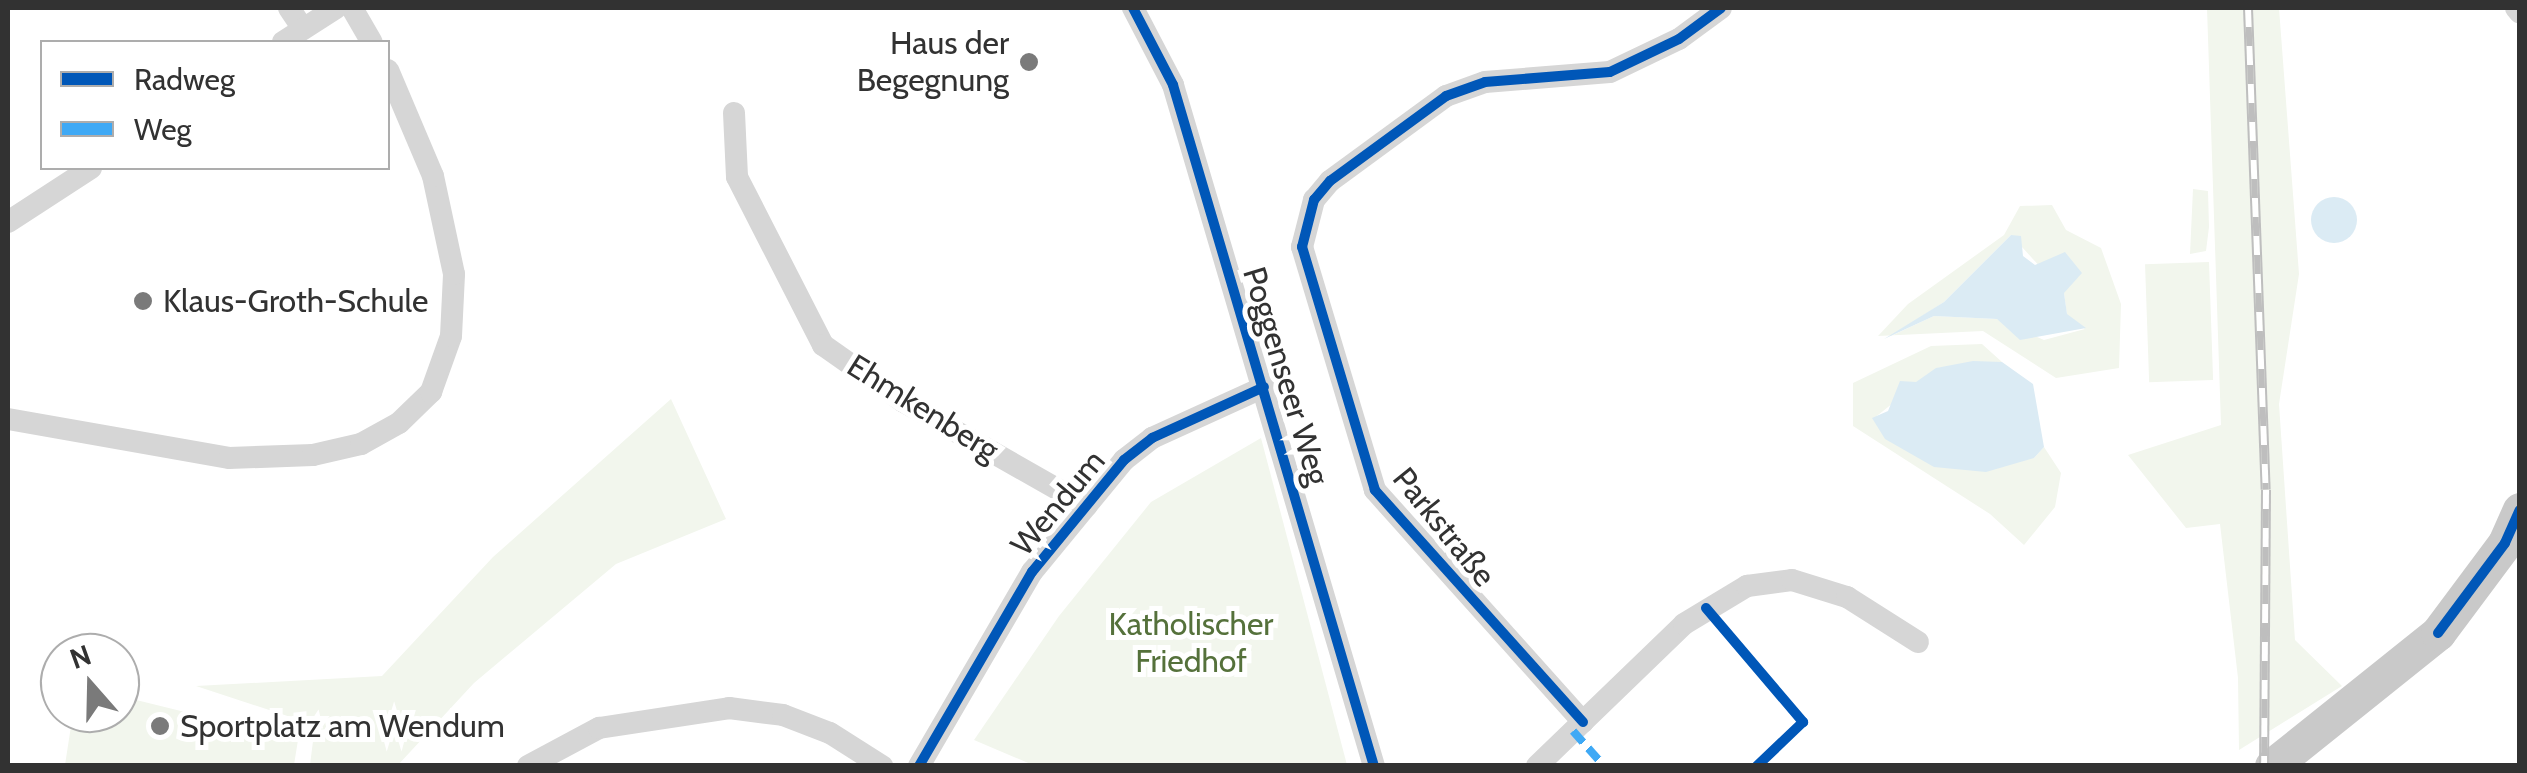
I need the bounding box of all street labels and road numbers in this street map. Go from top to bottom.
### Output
street label: Poggenseer Weg [1235,262,1337,490]
street label: Ehmkenberg [840,346,1006,470]
street label: Wendum [1003,442,1113,564]
street label: Parkstraße [1385,460,1503,594]

